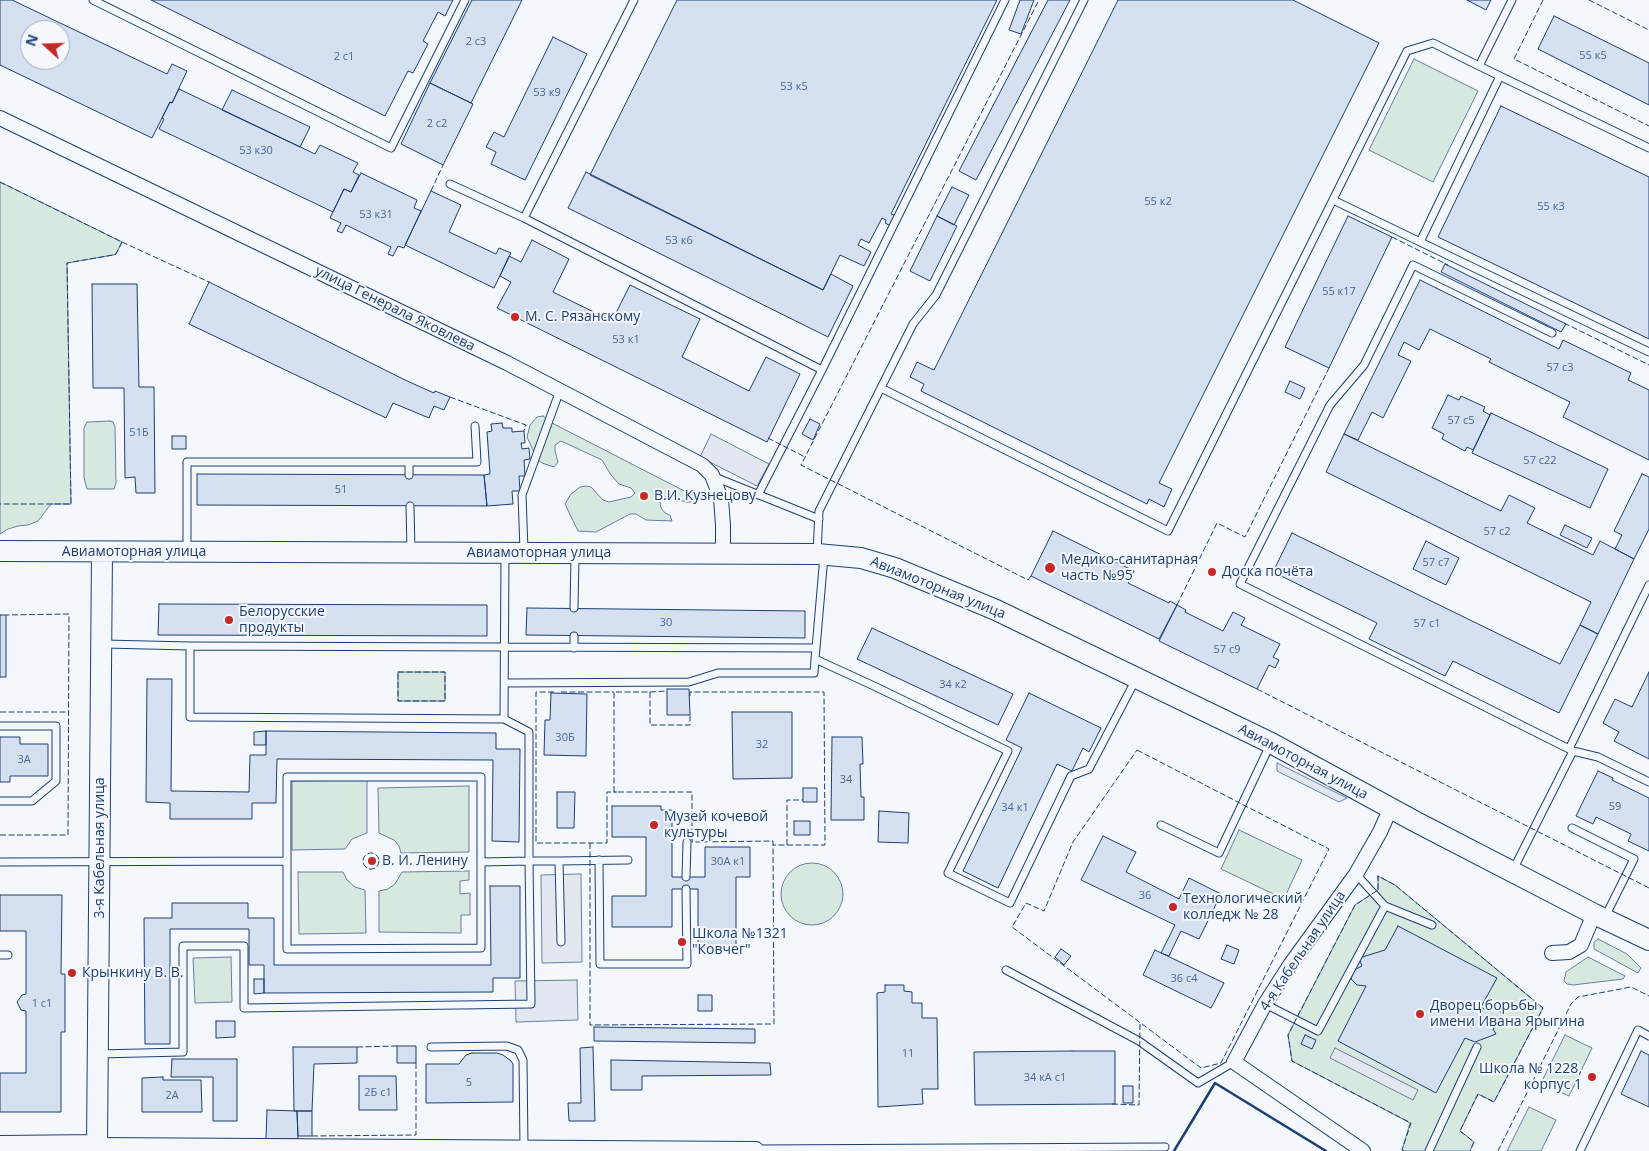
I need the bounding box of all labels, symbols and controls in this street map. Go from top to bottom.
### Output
north arrow [20,20,70,70]
text: N [20,31,42,49]
house number: 2 с3 [466,35,486,49]
house number: 55 к5 [1579,49,1607,63]
house number: 2 с1 [334,50,354,64]
house number: 53 к5 [780,80,808,94]
house number: 53 к9 [533,86,561,100]
house number: 2 с2 [427,117,447,131]
house number: 53 к30 [239,144,273,158]
house number: 55 к2 [1144,195,1172,209]
house number: 55 к3 [1537,200,1565,214]
house number: 53 к31 [359,208,393,222]
house number: 53 к6 [665,234,693,248]
street label: улица Генерала Яковлева [312,263,478,355]
house number: 55 к17 [1322,285,1356,299]
place label: М. С. Рязанскому [525,309,640,325]
marker: М. С. Рязанскому [509,311,521,323]
house number: 53 к1 [612,333,640,347]
house number: 57 с3 [1547,361,1573,375]
house number: 57 с5 [1448,414,1474,428]
house number: 51Б [129,426,149,440]
house number: 57 с22 [1523,454,1557,468]
house number: 51 [335,483,347,497]
place label: В.И. Кузнецову [654,488,756,504]
marker: В.И. Кузнецову [638,490,650,502]
house number: 57 с2 [1484,525,1510,539]
street label: Авиамоторная улица [62,544,206,560]
street label: Авиамоторная улица [467,545,611,561]
place label: Медико-санитарная часть №95 [1061,552,1198,584]
street label: Авиамоторная улица [868,553,1008,623]
house number: 57 с7 [1423,556,1449,570]
marker: Медико-санитарная часть №95 [1043,561,1057,575]
place label: Доска почёта [1222,564,1313,580]
marker: Доска почёта [1206,566,1218,578]
place label: Белорусские продукты [239,604,325,636]
marker: Белорусские продукты [223,614,235,626]
house number: 30 [660,616,672,630]
house number: 57 с1 [1414,617,1440,631]
house number: 57 с9 [1214,643,1240,657]
house number: 34 к2 [939,678,967,692]
street label: Авиамоторная улица [1235,721,1371,803]
house number: 30Б [555,731,575,745]
house number: 32 [756,738,768,752]
house number: 3А [17,753,31,767]
house number: 34 [840,773,852,787]
street label: 3-я Кабельная улица [92,777,108,919]
house number: 59 [1609,800,1621,814]
house number: 34 к1 [1001,801,1029,815]
place label: Музей кочевой культуры [664,809,768,842]
marker: Музей кочевой культуры [648,819,660,831]
place label: В. И. Ленину [382,853,468,869]
marker: В. И. Ленину [366,855,378,867]
house number: 30А к1 [711,855,745,869]
street label: 4-я Кабельная улица [1257,888,1349,1014]
house number: 36 [1139,889,1151,903]
place label: Технологический колледж № 28 [1183,891,1303,924]
marker: Технологический колледж № 28 [1167,901,1179,913]
place label: Школа №1321 "Ковчег" [692,926,788,959]
marker: Школа №1321 "Ковчег" [676,936,688,948]
place label: Крынкину В. В. [82,965,183,981]
marker: Крынкину В. В. [66,967,78,979]
house number: 36 с4 [1171,972,1197,986]
house number: 1 с1 [32,997,52,1011]
place label: Дворец борьбы имени Ивана Ярыгина [1430,998,1585,1030]
marker: Дворец борьбы имени Ивана Ярыгина [1414,1008,1426,1020]
house number: 11 [902,1047,914,1061]
place label: Школа № 1228, корпус 1 [1479,1061,1582,1094]
house number: 34 кА с1 [1024,1071,1066,1085]
marker: Школа № 1228, корпус 1 [1586,1071,1598,1083]
house number: 5 [466,1076,472,1090]
house number: 2Б с1 [364,1086,392,1100]
house number: 2А [165,1089,179,1103]

